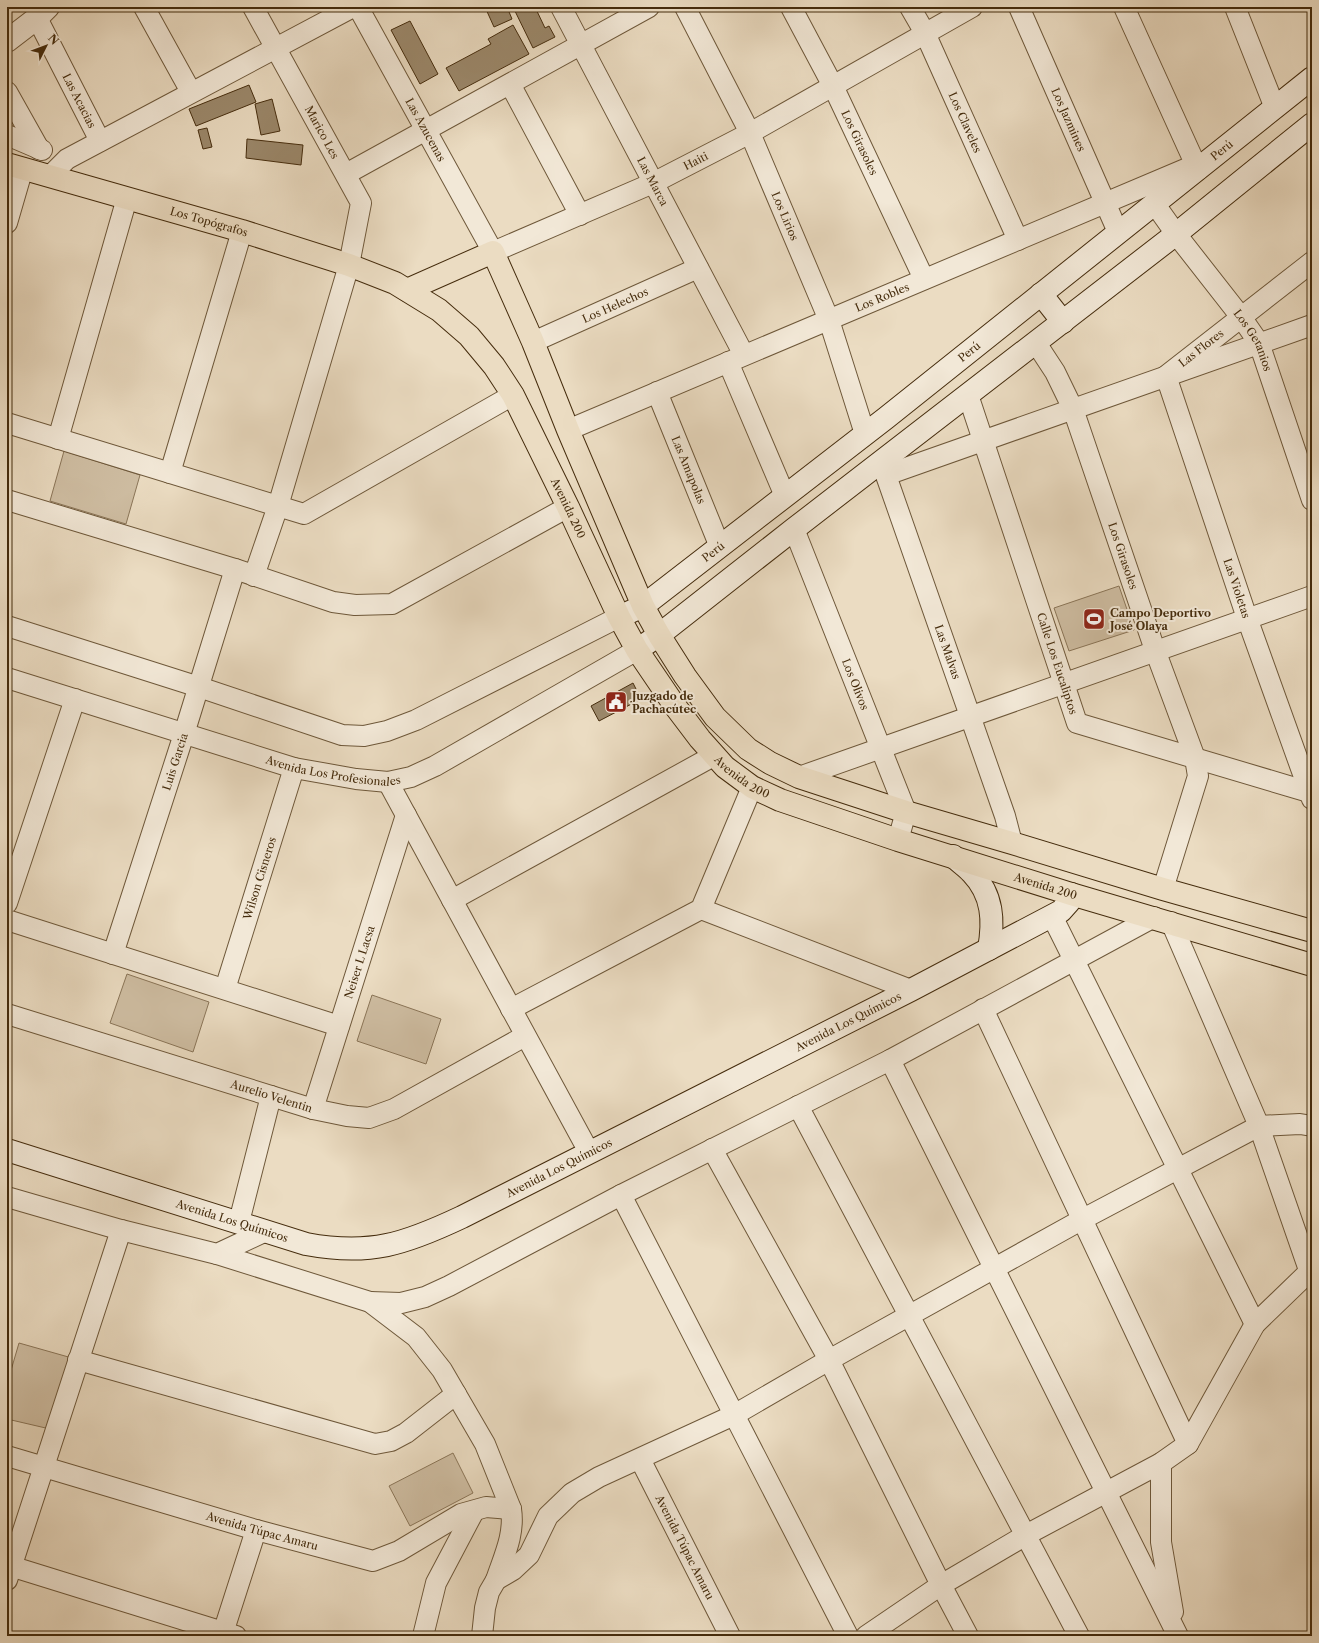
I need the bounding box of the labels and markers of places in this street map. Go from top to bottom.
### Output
sports icon: Campo Deportivo José Olaya [1081,606,1107,632]
place label: Campo Deportivo José Olaya [1108,606,1211,633]
public building icon: Juzgado de Pachacútec [603,689,629,715]
place label: Juzgado de Pachacútec [630,689,696,716]

